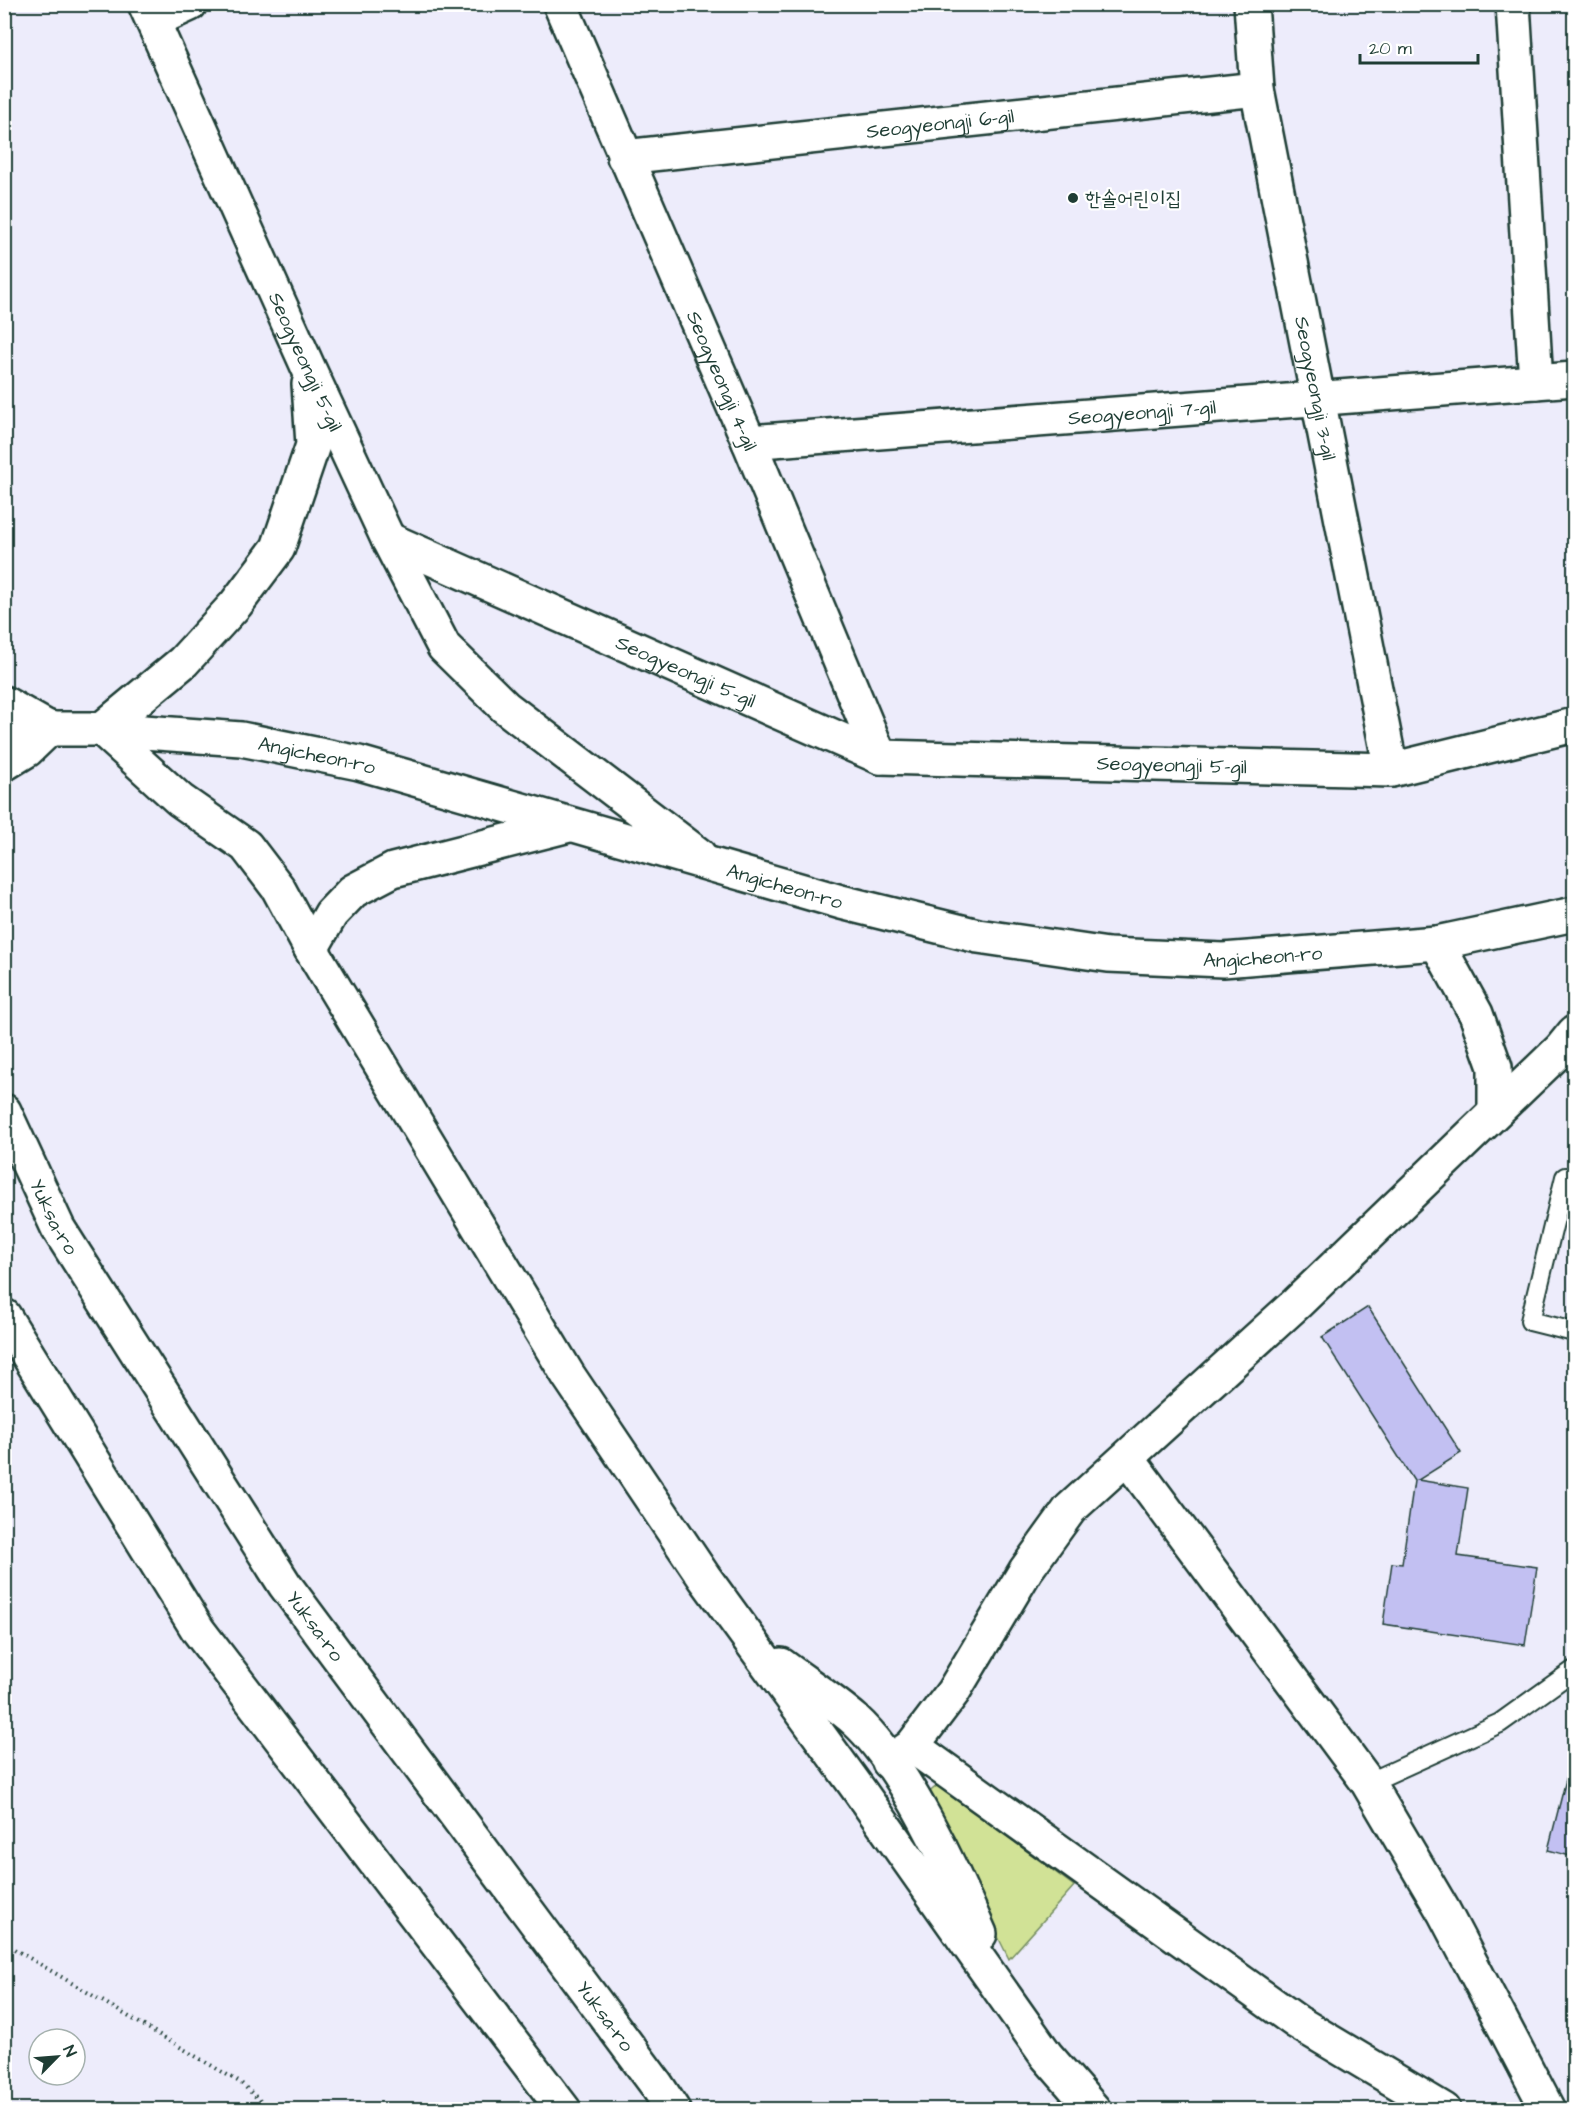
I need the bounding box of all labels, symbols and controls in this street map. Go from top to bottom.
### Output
scale bar [1360,27,1478,65]
text: 20 m [1369,36,1412,61]
street label: Seogyeongji 6-gil [865,102,1016,146]
place label: 한솔어린이집 [1085,185,1182,213]
marker: 한솔어린이집 [1066,191,1080,205]
street label: Seogyeongji 5-gil [261,288,349,436]
street label: Seogyeongji 4-gil [679,307,764,455]
street label: Seogyeongji 3-gil [1287,314,1343,463]
street label: Seogyeongji 7-gil [1067,393,1217,433]
street label: Seogyeongji 5-gil [611,629,760,715]
street label: Angicheon-ro [256,730,379,782]
street label: Seogyeongji 5-gil [1096,750,1247,782]
street label: Angicheon-ro [723,857,846,917]
street label: Angicheon-ro [1203,939,1323,976]
street label: Yuksa-ro [22,1175,85,1261]
street label: Yuksa-ro [279,1585,350,1668]
street label: Yuksa-ro [569,1975,640,2058]
north arrow [27,2027,87,2087]
text: N [58,2042,82,2060]

